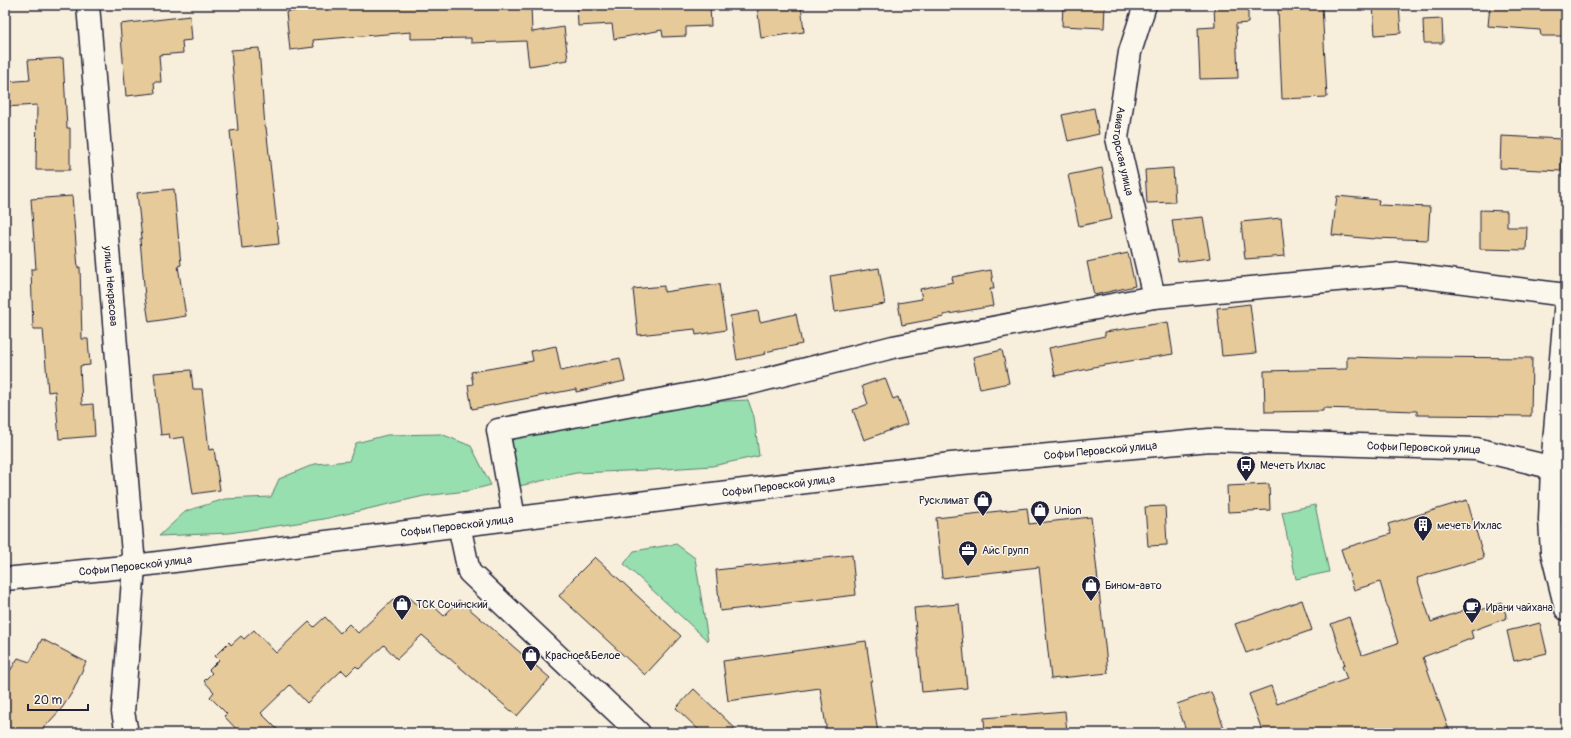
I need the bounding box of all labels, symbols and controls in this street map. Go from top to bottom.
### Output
street label: Авиаторская улица [1110,106,1137,197]
street label: улица Некрасова [101,245,121,327]
street label: Софьи Перовской улица [1043,438,1158,462]
street label: Софьи Перовской улица [1367,439,1482,456]
bus stop icon: Мечеть Ихлас [1235,454,1257,482]
place label: Мечеть Ихлас [1260,459,1326,472]
street label: Софьи Перовской улица [721,472,836,499]
shop icon: Русклимат [972,489,994,517]
place label: Русклимат [919,494,969,507]
shop icon: Union [1029,499,1051,527]
place label: Union [1054,504,1082,517]
street label: Софьи Перовской улица [400,512,514,539]
building icon: мечеть Ихлас [1412,514,1434,542]
place label: мечеть Ихлас [1437,519,1503,532]
office icon: Айс Групп [957,539,979,567]
place label: Айс Групп [982,544,1029,557]
street label: Софьи Перовской улица [78,552,193,578]
shop icon: Бином-авто [1080,574,1102,602]
place label: Бином-авто [1105,579,1162,592]
shop icon: ТСК Сочинский [391,593,413,621]
cafe icon: Ирани чайхана [1461,596,1483,624]
place label: ТСК Сочинский [416,598,488,611]
place label: Ирани чайхана [1486,601,1553,614]
shop icon: Красное&Белое [520,644,542,672]
place label: Красное&Белое [545,649,621,662]
scale bar [28,686,88,712]
text: 20 m [34,693,63,708]

